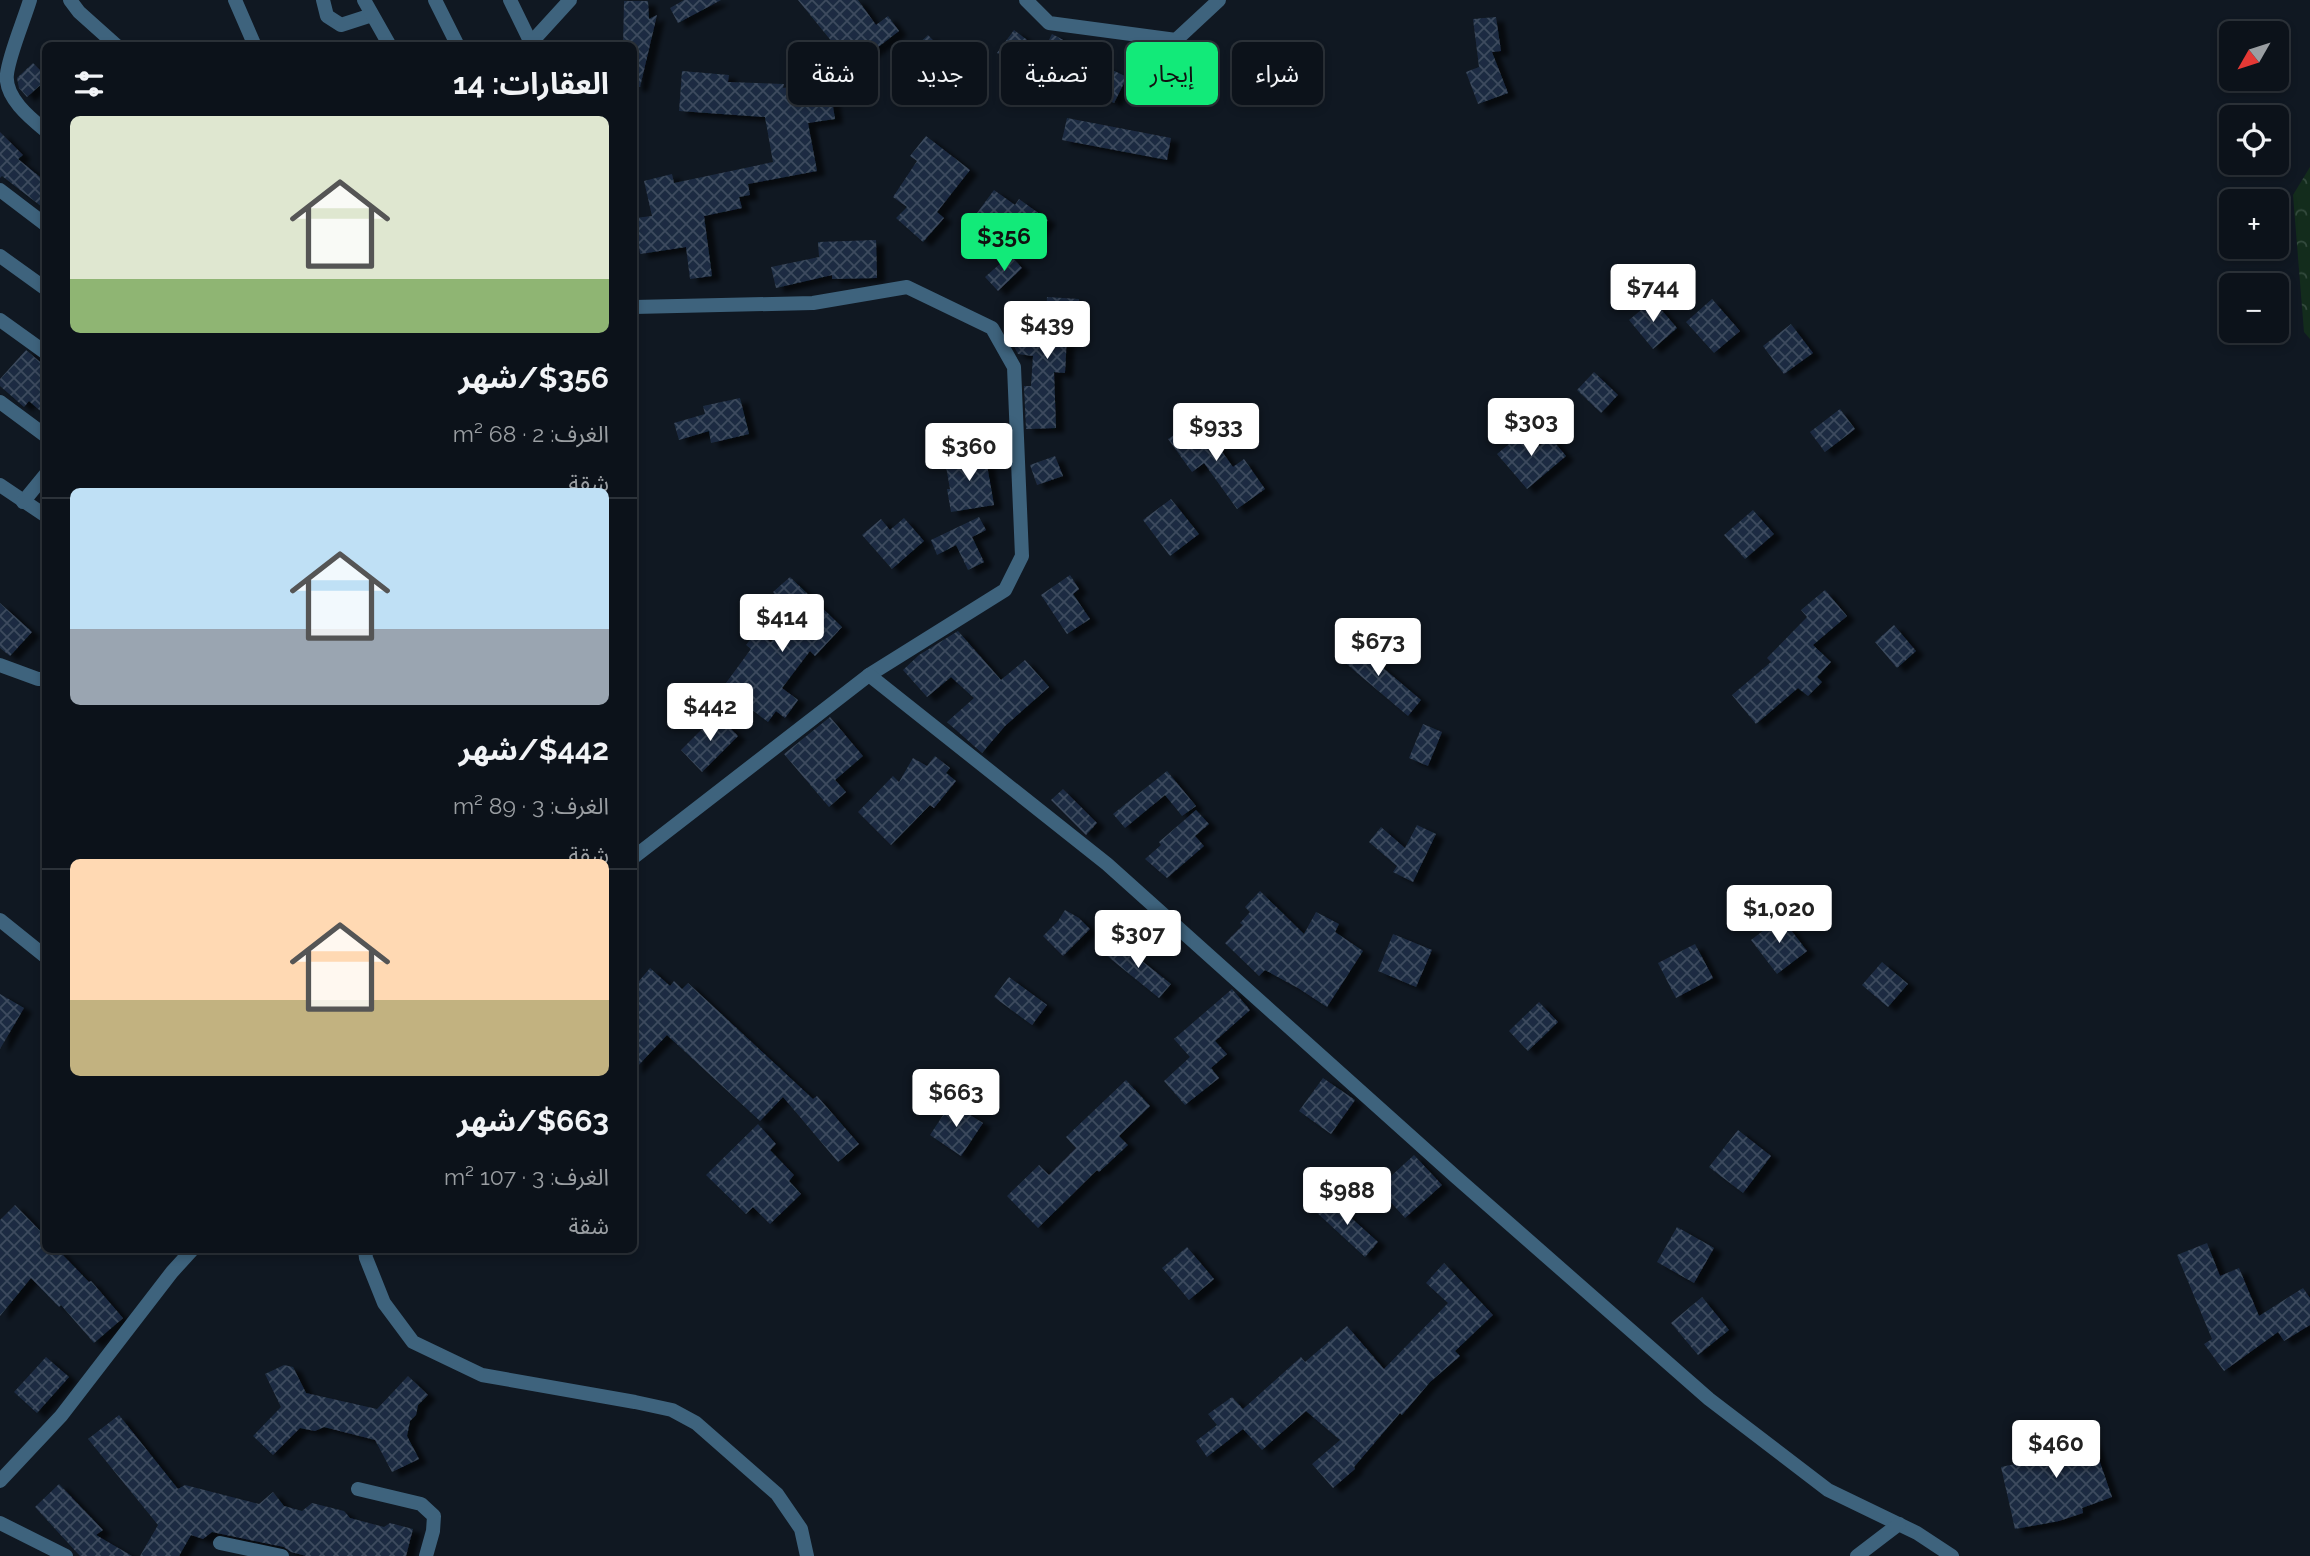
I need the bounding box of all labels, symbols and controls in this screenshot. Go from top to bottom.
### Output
north arrow [2219,21,2289,91]
map controls [2219,21,2289,343]
chip: شقة [788,42,878,105]
chip: جديد [892,42,987,105]
chip: تصفية [1001,42,1112,105]
chip: إيجار [1126,42,1218,105]
chip: شراء [1232,42,1323,105]
icon: filters [70,65,108,103]
text: العقارات: 14 [453,66,609,101]
button: locate [2219,105,2289,175]
icon: home [277,161,403,287]
button: + [2219,189,2289,259]
pin: $356 [963,214,1045,273]
text: $356 [977,222,1031,249]
pin: $744 [1612,264,1694,324]
text: $744 [1627,273,1679,300]
button: − [2219,273,2289,343]
pin: $439 [1006,302,1088,361]
text: $439 [1020,310,1074,337]
text: $356/شهر [458,360,609,395]
pin: $303 [1490,398,1572,458]
pin: $933 [1175,404,1257,463]
text: $303 [1504,407,1558,434]
text: $933 [1189,412,1243,439]
text: الغرف: 2 · 68 m² [453,420,609,447]
pin: $360 [928,424,1010,483]
text: $360 [941,432,997,459]
text: شقة [568,469,609,496]
icon: home [277,533,403,659]
pin: $414 [741,594,823,654]
text: $414 [756,603,808,630]
pin: $673 [1337,618,1419,678]
text: $673 [1351,627,1405,654]
pin: $442 [669,684,751,743]
text: $442 [683,692,737,719]
text: $442/شهر [459,732,609,767]
text: الغرف: 3 · 89 m² [453,792,609,819]
text: شقة [568,841,609,868]
pin: $1,020 [1722,886,1836,945]
text: $1,020 [1743,894,1815,921]
icon: home [277,904,403,1030]
pin: $307 [1097,911,1179,970]
text: $307 [1111,919,1165,946]
pin: $663 [915,1070,997,1129]
text: $663 [928,1078,984,1105]
text: $663/شهر [457,1103,609,1138]
text: الغرف: 3 · 107 m² [444,1163,609,1190]
pin: $988 [1306,1168,1388,1227]
text: $988 [1319,1176,1375,1203]
text: شقة [568,1212,609,1239]
pin: $460 [2015,1420,2097,1480]
text: $460 [2028,1429,2084,1456]

